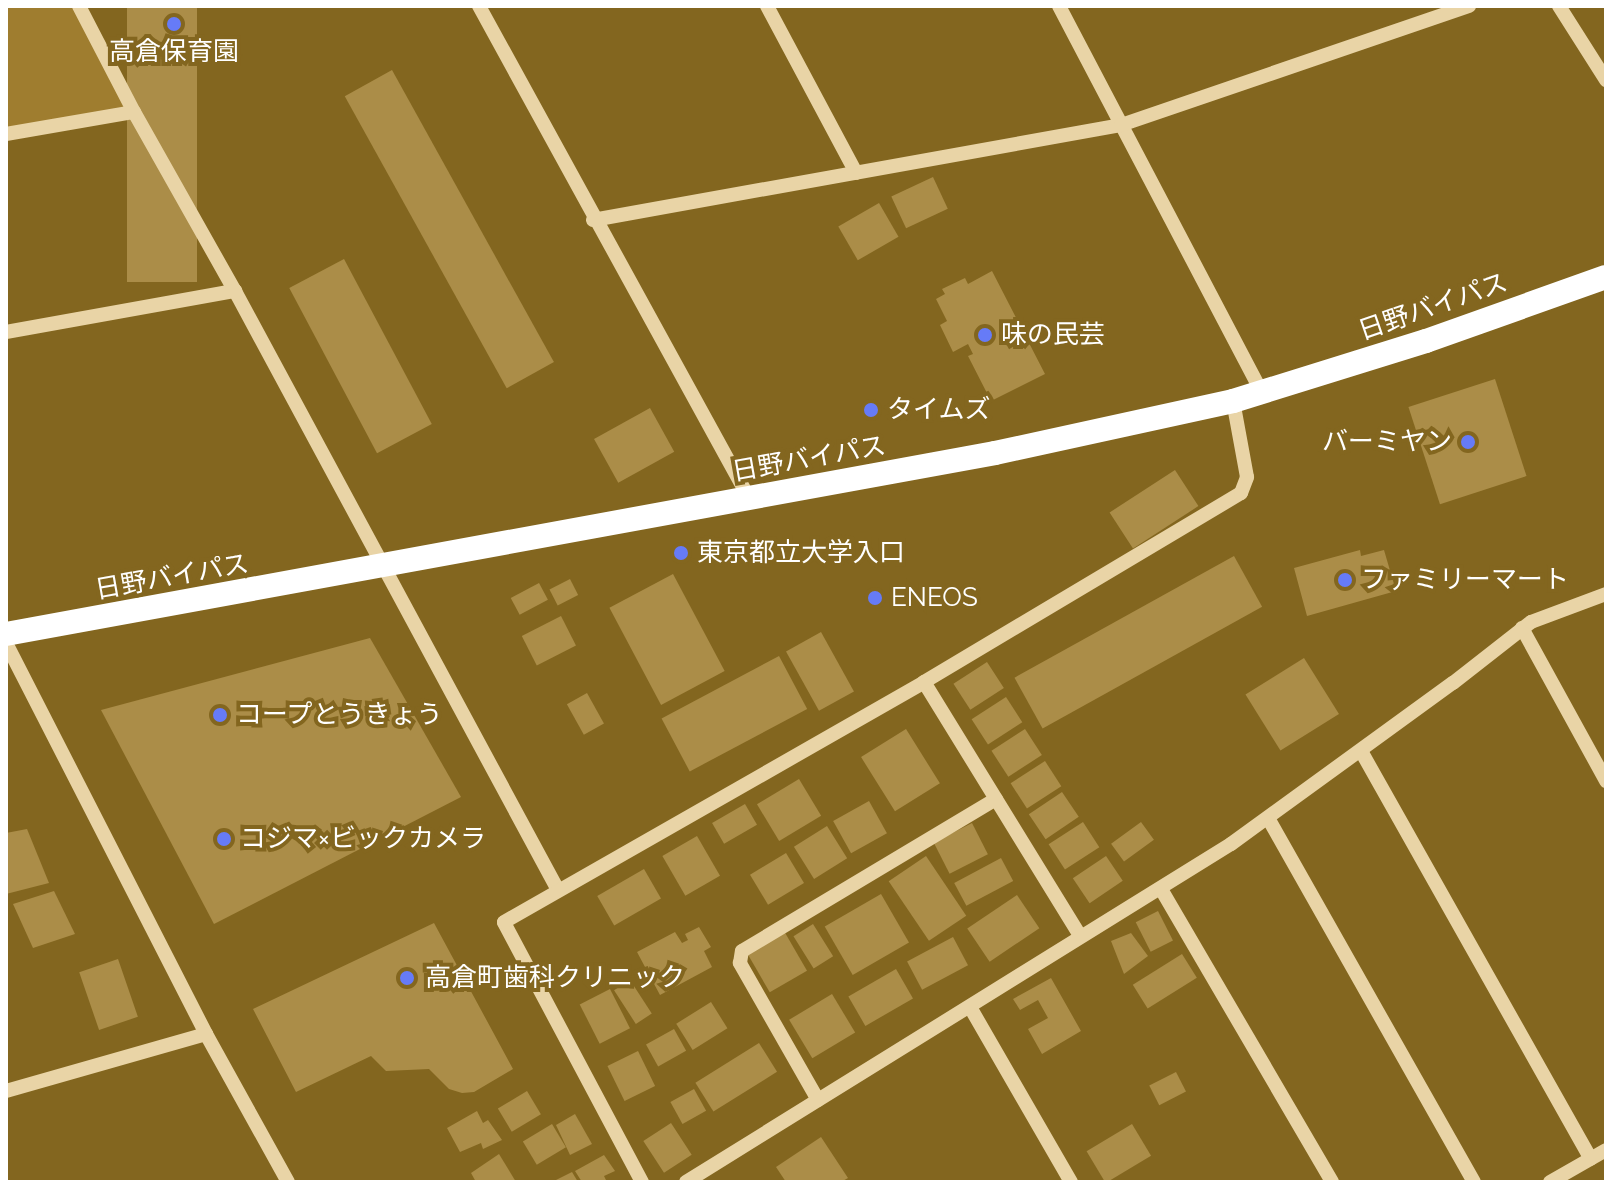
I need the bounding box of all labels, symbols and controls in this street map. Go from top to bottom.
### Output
marker: 高倉保育園 [165,15,183,33]
place label: 高倉保育園 [109,36,239,68]
street label: 日野バイパス [1354,267,1512,347]
place label: 味の民芸 [1001,319,1105,351]
marker: 味の民芸 [976,326,994,344]
place label: タイムズ [887,394,991,426]
marker: タイムズ [862,401,880,419]
place label: バーミヤン [1322,426,1452,458]
street label: 日野バイパス [729,430,889,488]
marker: バーミヤン [1459,433,1477,451]
place label: 東京都立大学入口 [697,537,905,569]
marker: 東京都立大学入口 [672,544,690,562]
street label: 日野バイパス [92,548,252,606]
place label: ファミリーマート [1361,564,1569,596]
marker: ファミリーマート [1336,571,1354,589]
place label: ENEOS [891,582,978,614]
marker: ENEOS [866,589,884,607]
place label: コープとうきょう [236,699,444,731]
marker: コープとうきょう [211,706,229,724]
place label: コジマ×ビックカメラ [240,823,486,855]
marker: コジマ×ビックカメラ [215,830,233,848]
place label: 高倉町歯科クリニック [425,962,685,994]
marker: 高倉町歯科クリニック [396,967,418,989]

